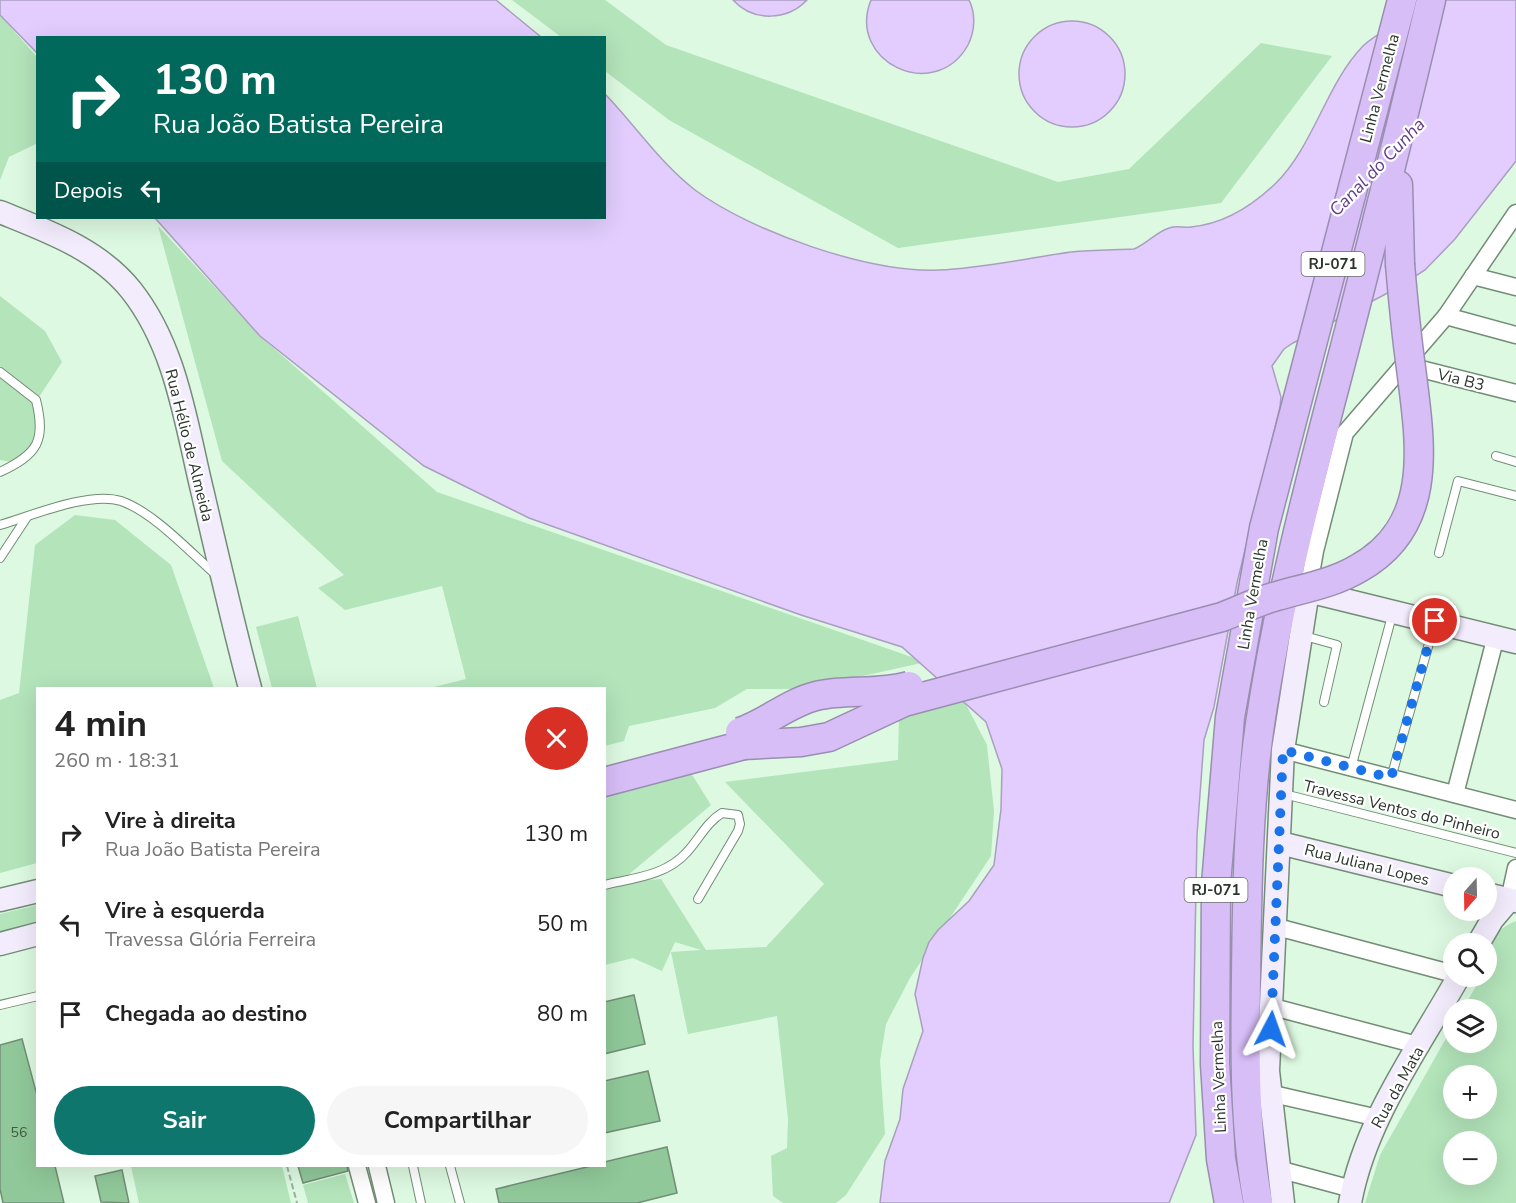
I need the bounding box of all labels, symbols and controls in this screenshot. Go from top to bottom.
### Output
street label: Linha Vermelha [1355,31,1405,145]
text: 130 m [153,52,277,109]
icon: right [54,60,132,138]
text: Rua João Batista Pereira [153,106,444,143]
water label: Canal do Cunha [1324,113,1430,221]
icon: left [135,174,168,207]
text: Depois [54,176,123,206]
road number: RJ-071 [1302,252,1364,276]
street label: Via B3 [1434,363,1487,396]
street label: Rua Hélio de Almeida [159,367,219,524]
street label: Linha Vermelha [1232,537,1274,651]
pin [1409,595,1460,646]
icon: arrive [1418,604,1451,637]
text: 4 min [54,700,147,749]
button: close [525,707,588,770]
text: 260 m · 18:31 [54,747,180,774]
street label: Travessa Ventos do Pinheiro [1301,775,1503,845]
text: Vire à direita [105,806,236,836]
icon: right [54,818,87,851]
text: 130 m [524,819,588,849]
text: Rua João Batista Pereira [105,836,321,863]
street label: Rua Juliana Lopes [1302,839,1432,891]
north arrow [1443,867,1497,921]
map controls [1443,867,1497,1185]
road number: RJ-071 [1184,878,1248,902]
text: Vire à esquerda [105,896,265,926]
icon: left [54,908,87,941]
text: 50 m [537,909,588,939]
text: Travessa Glória Ferreira [105,926,316,953]
button: search [1443,933,1497,987]
position arrow [1239,997,1303,1061]
icon: arrive [54,998,87,1031]
text: Chegada ao destino [105,999,307,1029]
text: 80 m [537,999,588,1029]
button: layers [1443,999,1497,1053]
street label: Linha Vermelha [1206,1021,1232,1133]
street label: Rua da Mata [1366,1043,1429,1132]
button: + [1443,1065,1497,1119]
button: Sair [54,1086,315,1155]
button: Compartilhar [327,1086,588,1155]
house number: 56 [11,1123,27,1142]
button: − [1443,1131,1497,1185]

